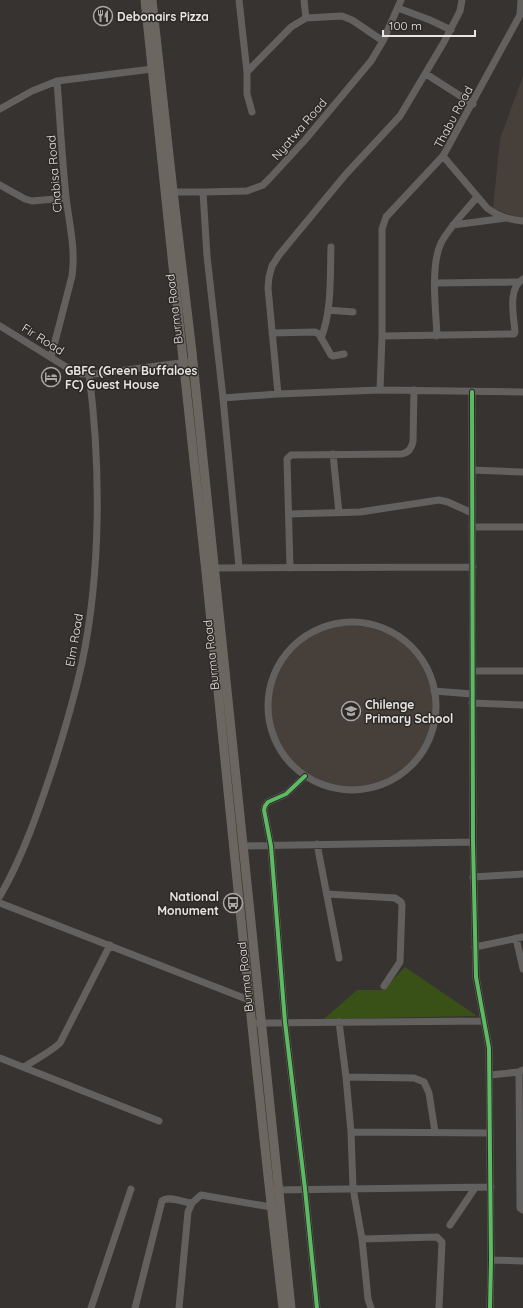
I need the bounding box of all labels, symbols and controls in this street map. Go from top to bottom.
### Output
restaurant icon: Debonairs Pizza [92,5,114,27]
place label: Debonairs Pizza [117,9,209,24]
scale bar [383,12,475,38]
text: 100 m [389,18,422,33]
street label: Thabu Road [430,83,476,151]
street label: Nyatwa Road [268,95,330,163]
street label: Chabisa Road [43,135,65,213]
street label: Burma Road [162,273,186,345]
street label: Fir Road [19,320,67,358]
place label: GBFC (Green Buffaloes FC) Guest House [65,363,198,392]
hotel icon: GBFC (Green Buffaloes FC) Guest House [40,366,62,388]
street label: Elm Road [62,612,86,668]
street label: Burma Road [200,619,222,691]
place label: Chilenge Primary School [365,697,453,726]
school or university icon: Chilenge Primary School [340,700,362,722]
place label: National Monument [157,889,219,918]
bus stop icon: National Monument [222,892,244,914]
street label: Burma Road [234,941,256,1013]

